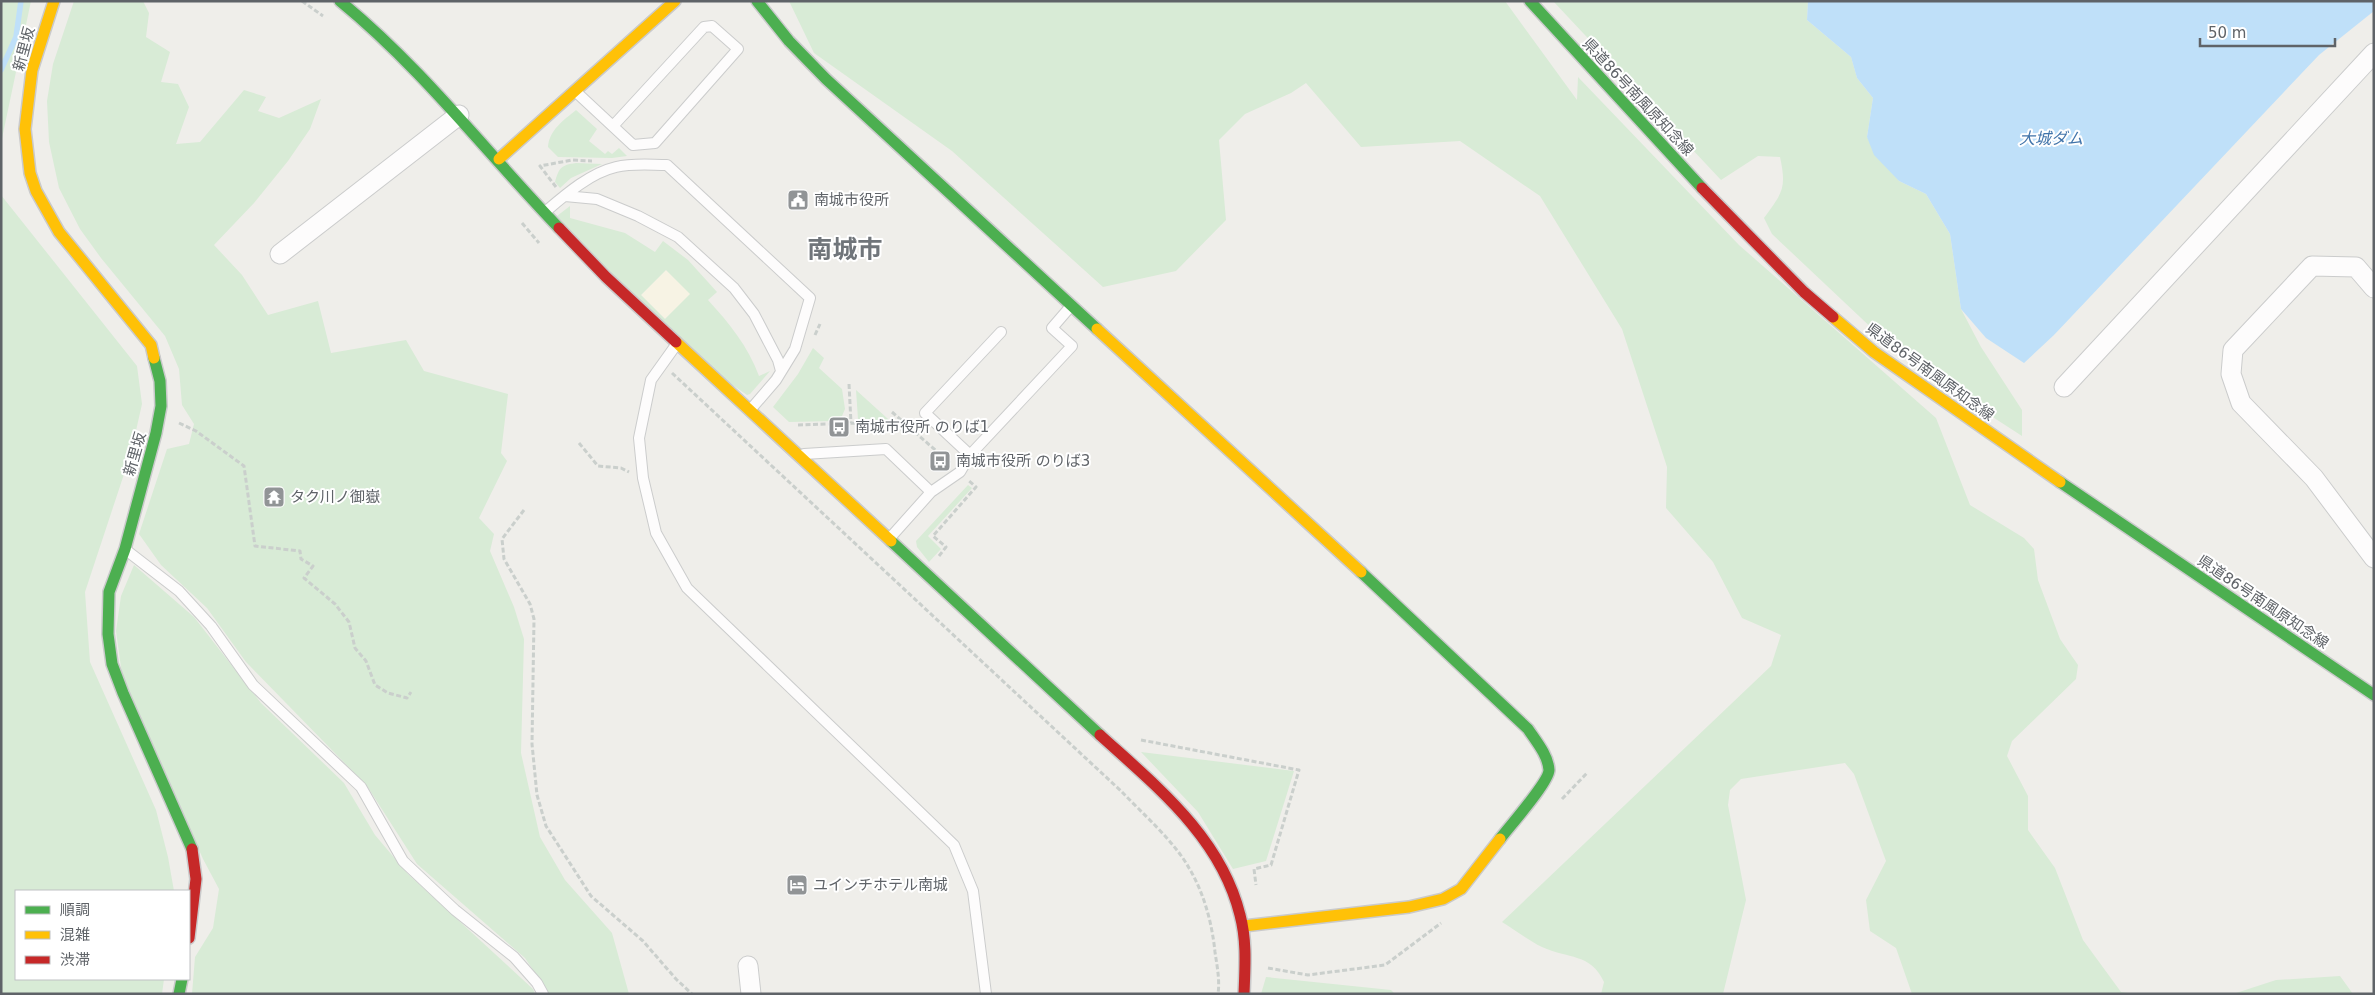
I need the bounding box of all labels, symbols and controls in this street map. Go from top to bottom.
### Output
scale bar [2200,15,2335,47]
text: 50 m [2208,24,2246,42]
street label: 新里坂 [9,25,39,73]
street label: 県道86号南風原知念線 [1579,35,1697,159]
water label: 大城ダム [2019,129,2083,148]
public building icon: 南城市役所 [786,188,810,212]
place label: 南城市役所 [814,191,889,209]
district label: 南城市 [807,235,883,264]
street label: 県道86号南風原知念線 [1862,319,1998,425]
bus stop icon: 南城市役所 のりば1 [827,415,851,439]
place label: 南城市役所 のりば1 [855,418,989,436]
street label: 新里坂 [120,430,150,478]
bus stop icon: 南城市役所 のりば3 [928,449,952,473]
place label: 南城市役所 のりば3 [956,452,1090,470]
temple icon: タク川ノ御嶽 [262,485,286,509]
place label: タク川ノ御嶽 [290,488,380,506]
street label: 県道86号南風原知念線 [2194,551,2332,653]
hotel icon: ユインチホテル南城 [785,873,809,897]
place label: ユインチホテル南城 [813,876,948,894]
legend [15,890,190,980]
text: 順調 [60,901,90,919]
text: 混雑 [60,926,90,944]
text: 渋滞 [60,951,90,969]

